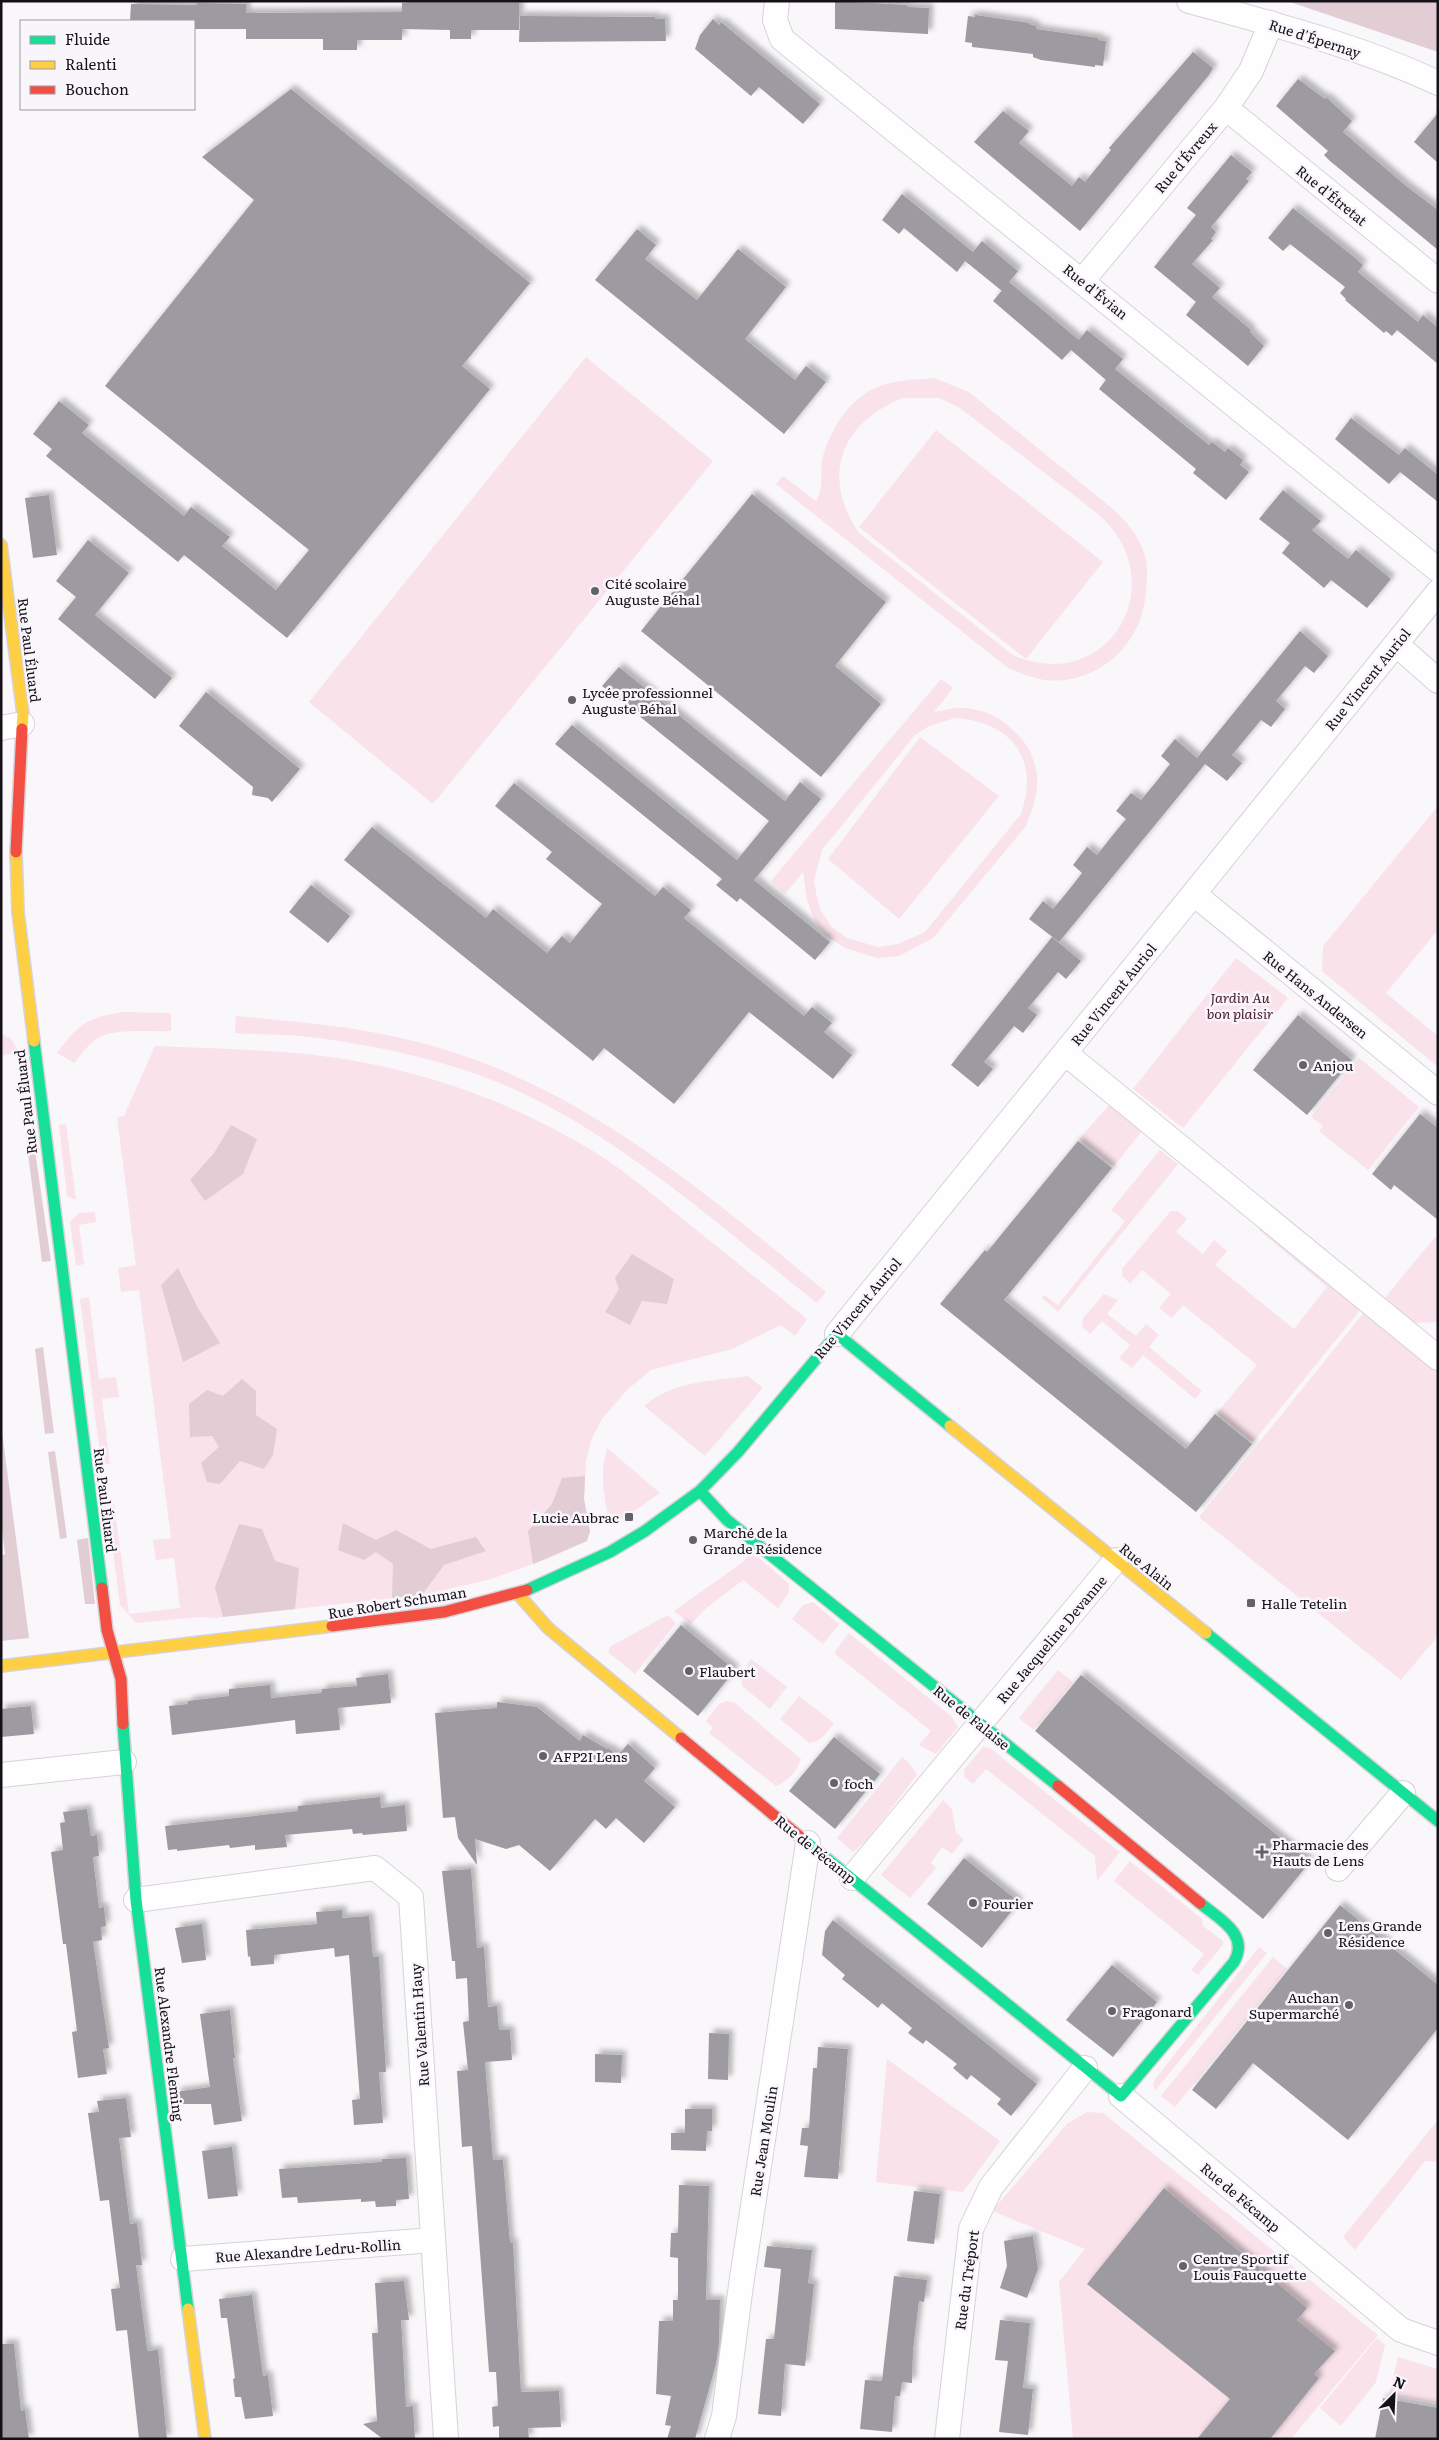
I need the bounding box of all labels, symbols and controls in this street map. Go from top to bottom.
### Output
street label: Rue d'Épernay [1266,14,1365,63]
legend [20,20,195,110]
text: Fluide [65,27,110,50]
text: Ralenti [65,52,117,75]
text: Bouchon [65,77,129,100]
street label: Rue d'Évreux [1149,117,1221,197]
street label: Rue d'Étretat [1292,160,1372,230]
street label: Rue d'Évian [1059,259,1133,323]
place label: Cité scolaire Auguste Béhal [605,573,700,609]
marker: Cité scolaire Auguste Béhal [589,585,601,597]
street label: Rue Paul Éluard [14,597,46,704]
street label: Rue Vincent Auriol [1319,623,1415,734]
place label: Lycée professionnel Auguste Béhal [582,682,713,718]
marker: Lycée professionnel Auguste Béhal [566,694,578,706]
street label: Rue Vincent Auriol [1065,938,1161,1049]
street label: Rue Hans Andersen [1259,945,1373,1043]
park label: Jardin Au bon plaisir [1206,987,1274,1023]
street label: Rue Paul Éluard [9,1048,41,1155]
place label: Anjou [1313,1055,1354,1075]
marker: Anjou [1297,1059,1309,1071]
street label: Rue Vincent Auriol [809,1253,905,1363]
street label: Rue Paul Éluard [90,1447,122,1554]
place label: Lucie Aubrac [532,1507,619,1527]
marker: Lucie Aubrac [623,1511,635,1523]
place label: Marché de la Grande Résidence [703,1522,822,1558]
marker: Marché de la Grande Résidence [687,1534,699,1546]
street label: Rue Alain [1115,1538,1179,1594]
street label: Rue Jacqueline Devanne [991,1571,1111,1707]
street label: Rue Robert Schuman [326,1581,468,1623]
place label: Halle Tetelin [1261,1593,1347,1613]
marker: Halle Tetelin [1245,1597,1257,1609]
place label: Flaubert [699,1661,756,1681]
marker: Flaubert [683,1665,695,1677]
street label: Rue de Falaise [930,1680,1014,1754]
place label: AFP2I Lens [553,1746,627,1766]
marker: AFP2I Lens [537,1750,549,1762]
place label: foch [844,1773,874,1793]
marker: foch [828,1777,840,1789]
street label: Rue de Fécamp [771,1810,861,1888]
place label: Pharmacie des Hauts de Lens [1272,1834,1368,1870]
marker: Pharmacie des Hauts de Lens [1256,1846,1268,1858]
place label: Fourier [983,1893,1033,1913]
marker: Fourier [967,1897,979,1909]
place label: Lens Grande Résidence [1338,1915,1422,1951]
marker: Lens Grande Résidence [1322,1927,1334,1939]
street label: Rue Valentin Hauy [405,1962,433,2087]
street label: Rue Alexandre Fleming [151,1966,189,2123]
place label: Auchan Supermarché [1249,1987,1339,2023]
marker: Auchan Supermarché [1343,1999,1355,2011]
place label: Fragonard [1122,2001,1192,2021]
marker: Fragonard [1106,2005,1118,2017]
street label: Rue Jean Moulin [744,2084,782,2198]
street label: Rue de Fécamp [1197,2158,1285,2236]
street label: Rue du Tréport [949,2228,983,2331]
street label: Rue Alexandre Ledru-Rollin [214,2234,402,2266]
place label: Centre Sportif Louis Faucquette [1193,2248,1306,2284]
marker: Centre Sportif Louis Faucquette [1177,2260,1189,2272]
north arrow [1369,2370,1419,2420]
text: N [1390,2371,1409,2394]

